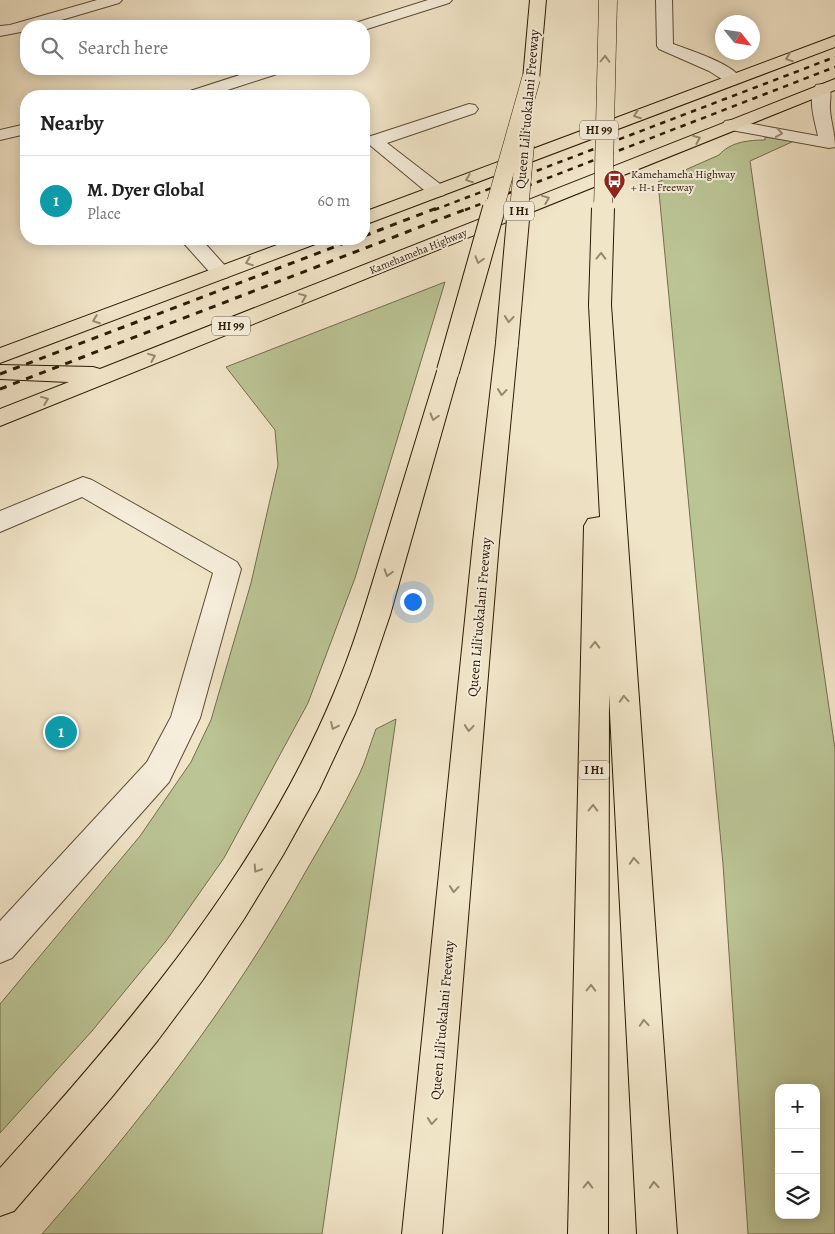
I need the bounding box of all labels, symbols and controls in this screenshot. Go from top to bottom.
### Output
north arrow [715,15,760,60]
search box [20,20,370,75]
street label: Queen Liliʻuokalani Freeway [511,28,544,190]
icon: search [38,34,66,62]
text: Search here [78,35,168,61]
one-way arrow [786,52,794,62]
one-way arrow [600,55,610,62]
text: Nearby [40,109,103,137]
one-way arrow [634,110,642,120]
road number: HI 99 [580,120,618,140]
one-way arrow [775,127,784,137]
one-way arrow [692,135,701,145]
place label: Kamehameha Highway + H-1 Freeway [631,167,735,195]
bus stop icon: Kamehameha Highway + H-1 Freeway [603,168,627,199]
one-way arrow [465,173,474,183]
text: M. Dyer Global [87,177,204,203]
text: 1 [53,190,59,212]
text: 60 m [318,190,350,212]
one-way arrow [542,195,550,205]
road number: I H1 [504,202,534,220]
text: Place [87,203,121,225]
street label: Kamehameha Highway [367,225,469,278]
one-way arrow [596,252,606,260]
one-way arrow [246,256,254,266]
one-way arrow [475,256,485,264]
one-way arrow [298,293,307,303]
one-way arrow [92,314,101,324]
one-way arrow [504,315,515,323]
road number: HI 99 [212,316,250,336]
one-way arrow [147,353,156,363]
one-way arrow [497,388,508,396]
one-way arrow [40,396,49,406]
one-way arrow [430,413,440,421]
street label: Queen Liliʻuokalani Freeway [463,536,496,698]
one-way arrow [384,569,394,577]
your location [400,589,426,615]
one-way arrow [590,641,600,649]
one-way arrow [619,695,630,703]
pin: 1 [45,713,77,751]
one-way arrow [330,721,341,730]
one-way arrow [464,724,475,732]
road number: I H1 [579,760,609,780]
one-way arrow [588,804,598,812]
one-way arrow [629,857,640,865]
one-way arrow [253,863,263,872]
one-way arrow [449,886,460,894]
street label: Queen Liliʻuokalani Freeway [426,939,459,1101]
one-way arrow [586,984,596,992]
one-way arrow [639,1019,650,1027]
map controls [775,1084,820,1219]
button: + [775,1084,820,1129]
one-way arrow [427,1117,438,1125]
button: − [775,1129,820,1174]
button: layers [775,1174,820,1219]
one-way arrow [583,1181,593,1189]
one-way arrow [649,1181,660,1189]

